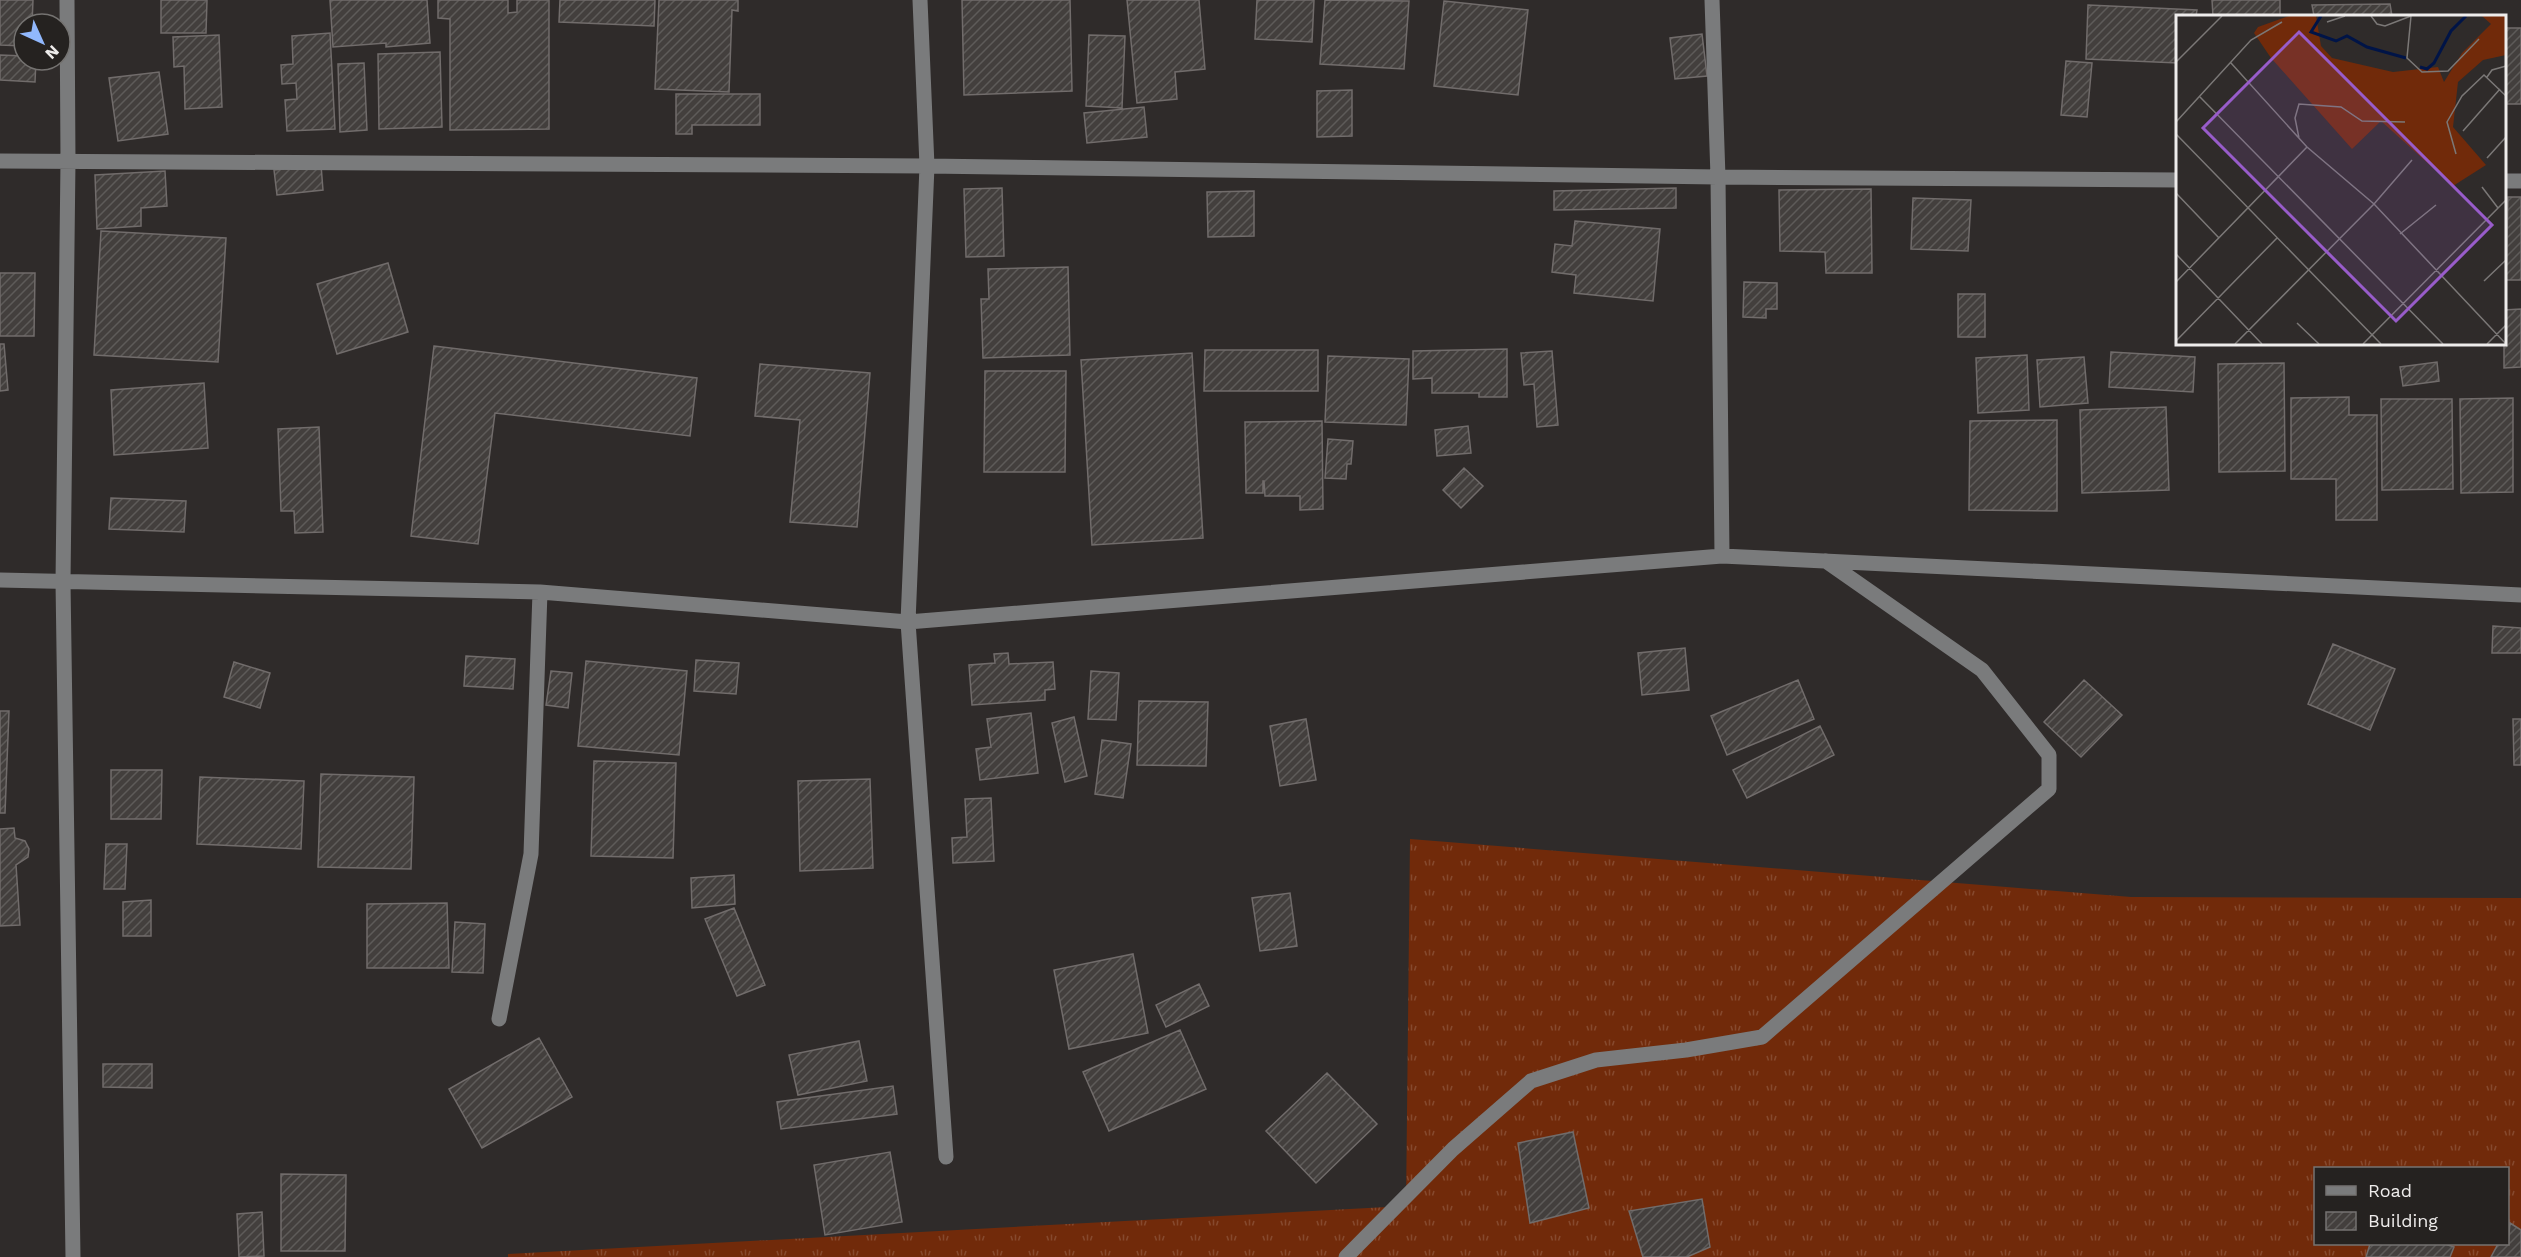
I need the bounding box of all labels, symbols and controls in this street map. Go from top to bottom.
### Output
north arrow [12,12,72,72]
inset map [2176,15,2506,345]
text: N [41,41,63,63]
legend [2314,1167,2509,1245]
text: Road [2368,1180,2412,1201]
text: Building [2368,1210,2438,1231]

